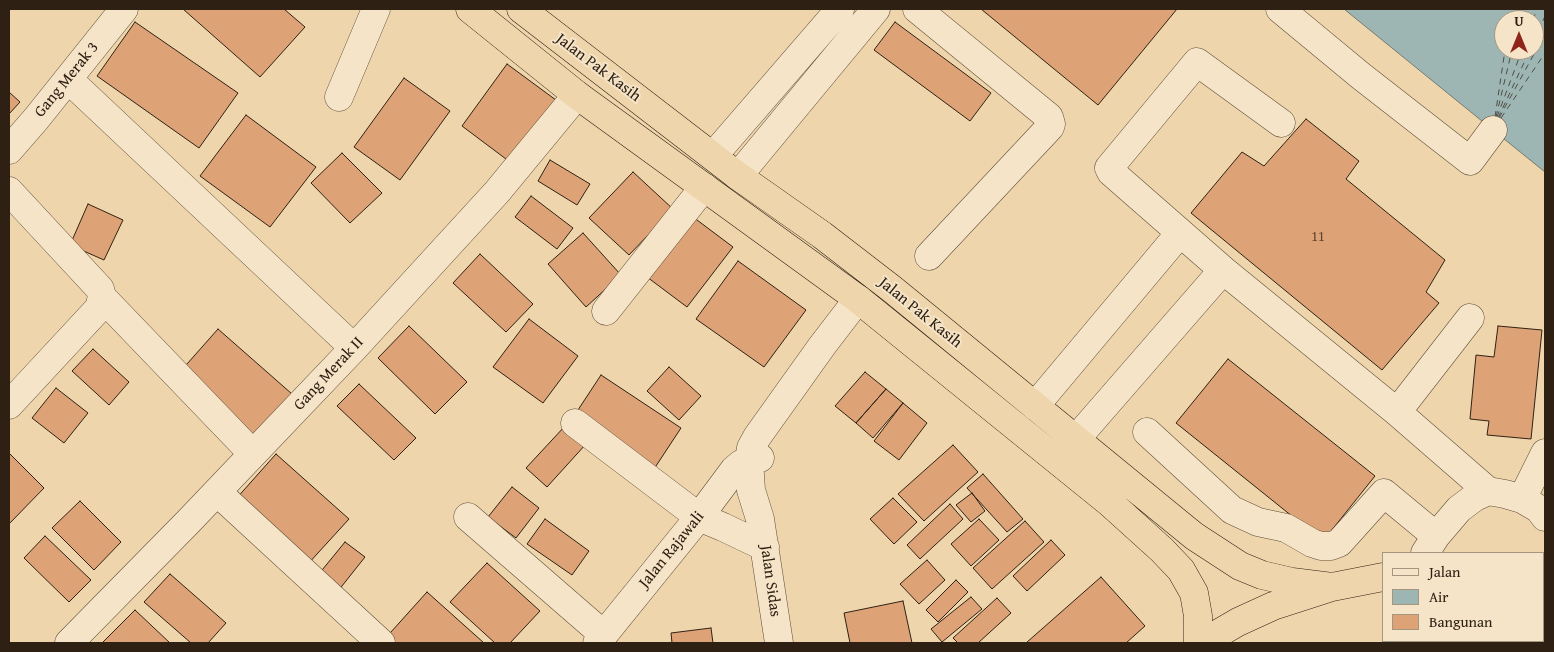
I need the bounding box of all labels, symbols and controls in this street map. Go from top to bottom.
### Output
north arrow [1494,10,1544,60]
text: U [1514,11,1524,31]
street label: Jalan Pak Kasih [552,30,644,106]
street label: Gang Merak 3 [31,38,103,122]
house number: 11 [1311,229,1325,245]
street label: Jalan Pak Kasih [874,273,966,353]
street label: Gang Merak II [290,333,368,415]
street label: Jalan Rajawali [635,508,709,592]
street label: Jalan Sidas [755,544,785,618]
legend [1382,552,1544,642]
text: Jalan [1429,561,1461,582]
text: Air [1429,586,1449,607]
text: Bangunan [1429,611,1493,632]

